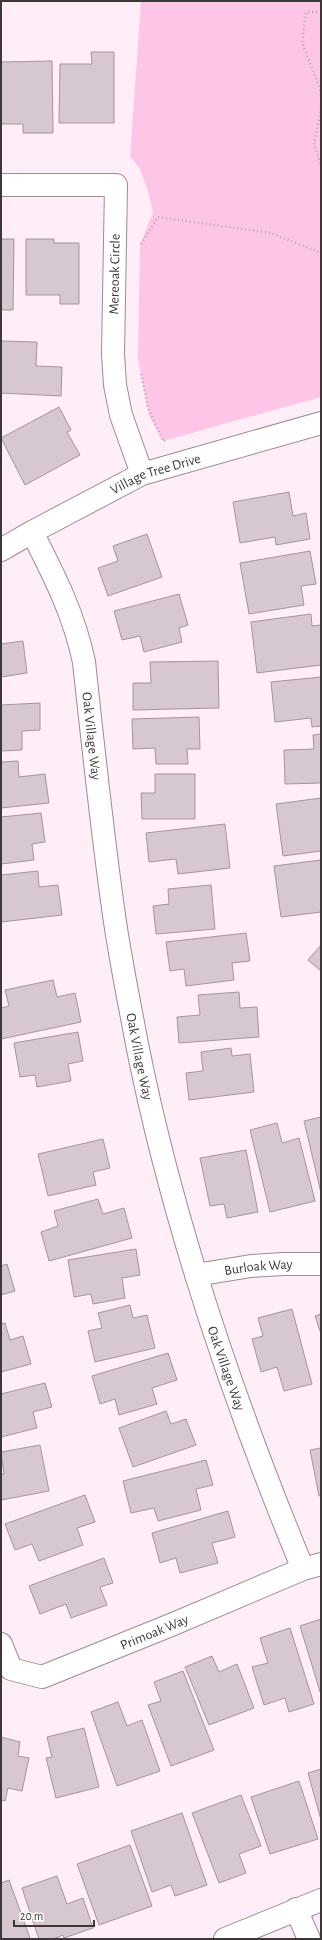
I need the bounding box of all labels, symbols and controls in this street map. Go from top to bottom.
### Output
street label: Mereoak Circle [107,234,123,314]
street label: Village Tree Drive [108,452,202,497]
street label: Oak Village Way [79,691,103,781]
street label: Oak Village Way [123,1012,155,1101]
street label: Burloak Way [223,1258,293,1278]
street label: Oak Village Way [205,1325,247,1413]
street label: Primoak Way [119,1612,191,1653]
scale bar [14,1902,94,1928]
text: 20 m [20,1910,43,1922]

